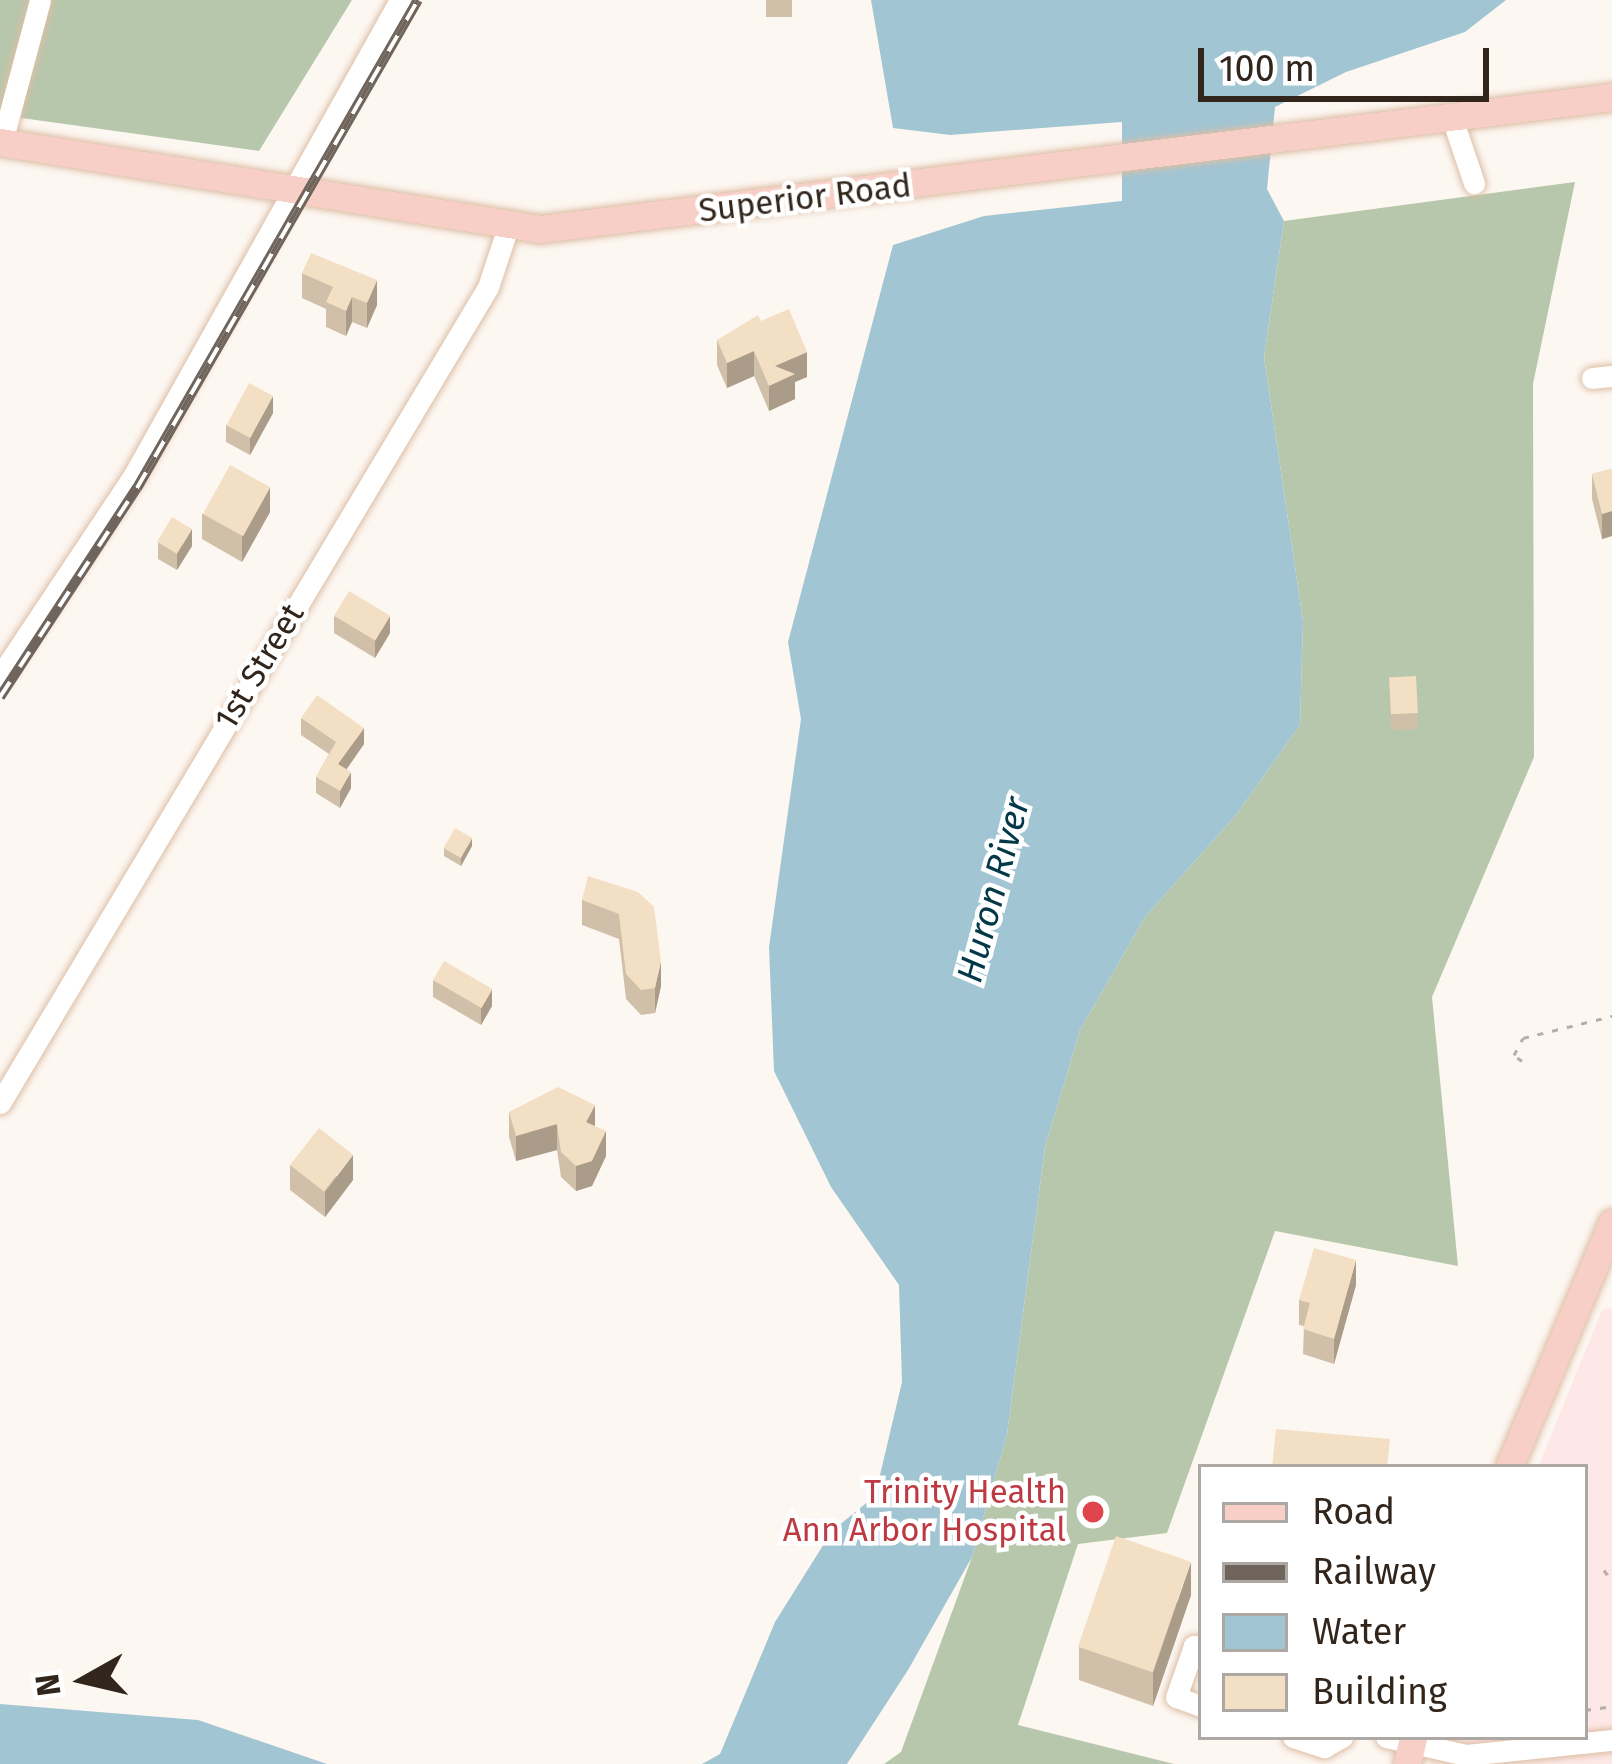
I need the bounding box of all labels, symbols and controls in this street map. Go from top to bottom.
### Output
scale bar [1204,24,1495,98]
text: 100 m [1219,47,1315,91]
street label: Superior Road [697,166,913,232]
street label: 1st Street [207,597,313,737]
water label: Huron River [949,793,1039,987]
legend [1198,1464,1588,1740]
place label: Trinity Health Ann Arbor Hospital [783,1473,1066,1551]
text: Road [1312,1490,1395,1534]
marker: Trinity Health Ann Arbor Hospital [1077,1496,1109,1528]
text: Railway [1312,1550,1436,1594]
text: Water [1312,1610,1406,1654]
north arrow [24,1620,144,1740]
text: Building [1312,1670,1447,1714]
text: N [27,1671,70,1699]

